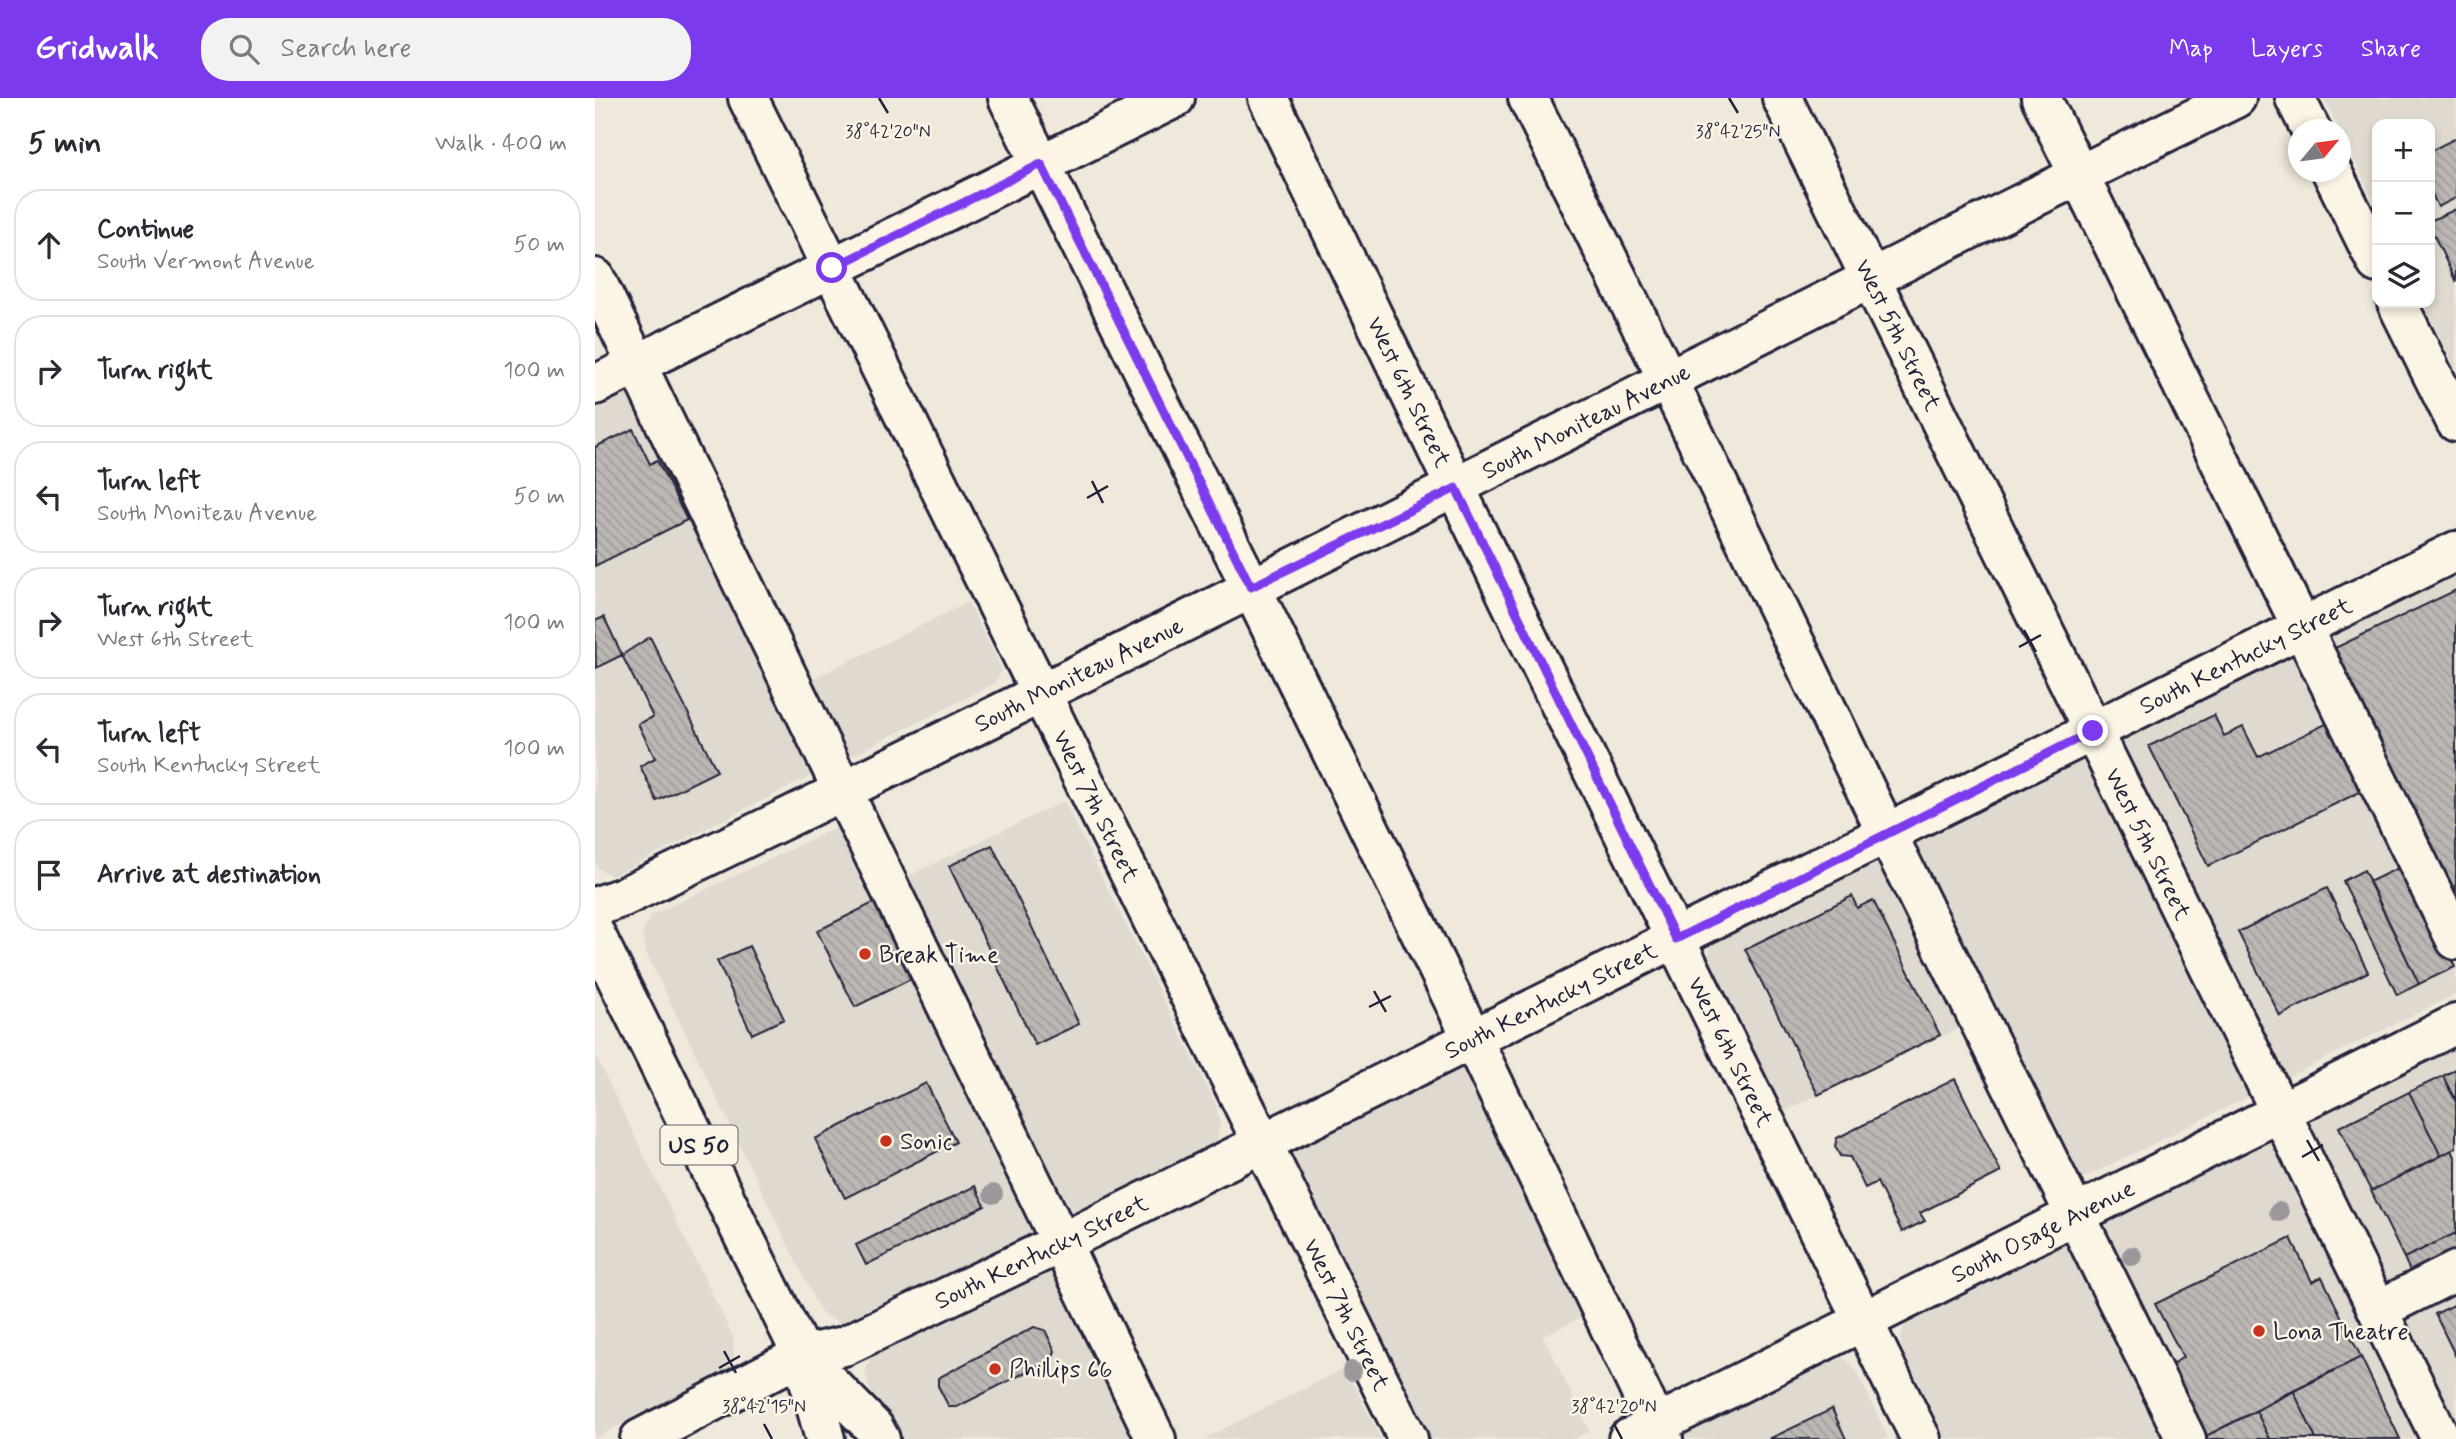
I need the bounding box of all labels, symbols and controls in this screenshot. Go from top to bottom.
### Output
search box [201,18,691,81]
text: Gridwalk [35,27,159,71]
icon: search [225,30,263,68]
text: Search here [281,32,411,66]
text: Map [2169,34,2213,65]
text: Layers [2251,34,2323,65]
text: Share [2361,34,2421,65]
north arrow [2288,119,2351,182]
map controls [2372,119,2435,308]
button: + [2372,119,2435,182]
text: 38°42'20"N [845,120,931,144]
text: 38°42'25"N [1696,120,1780,144]
text: 5 min [28,124,102,163]
text: Walk · 400 m [435,129,567,159]
button: − [2372,182,2435,245]
text: Continue [97,213,194,247]
icon: ahead [30,226,68,264]
text: 50 m [514,230,565,260]
button: layers [2372,245,2435,308]
text: South Vermont Avenue [97,247,315,277]
route start [816,252,847,283]
street label: West 5th Street [1847,254,1948,417]
street label: West 6th Street [1359,312,1457,473]
icon: right [30,352,68,390]
text: Turn right [97,354,213,388]
text: 100 m [503,356,565,386]
street label: South Moniteau Avenue [1477,357,1696,488]
text: Turn left [97,465,201,499]
icon: left [30,478,68,516]
text: 50 m [514,482,565,512]
text: South Moniteau Avenue [97,499,317,529]
text: Turn right [97,591,213,625]
street label: South Kentucky Street [2135,591,2358,722]
icon: right [30,604,68,642]
text: 100 m [503,608,565,638]
street label: South Moniteau Avenue [970,611,1189,741]
text: West 6th Street [97,625,254,655]
route end [2077,715,2108,746]
text: Turn left [97,717,201,751]
street label: West 7th Street [1045,725,1146,888]
icon: left [30,730,68,768]
text: 100 m [503,734,565,764]
text: South Kentucky Street [97,751,321,781]
street label: West 5th Street [2097,763,2198,926]
icon: arrive [30,856,68,894]
text: Arrive at destination [97,858,321,892]
street label: South Kentucky Street [1440,936,1663,1067]
place label: Break Time [879,940,999,971]
marker: Break Time [857,946,873,962]
street label: West 6th Street [1679,972,1779,1133]
road number: US 50 [661,1126,737,1164]
place label: Sonic [900,1127,952,1158]
marker: Sonic [878,1133,894,1149]
street label: South Osage Avenue [1947,1173,2141,1291]
street label: South Kentucky Street [930,1188,1154,1318]
street label: West 7th Street [1295,1234,1396,1396]
place label: Lona Theatre [2273,1317,2409,1348]
marker: Lona Theatre [2251,1323,2267,1339]
place label: Phillips 66 [1009,1355,1113,1386]
marker: Phillips 66 [987,1361,1003,1377]
text: 38°42'15"N [722,1395,806,1419]
text: 38°42'20"N [1571,1395,1657,1419]

